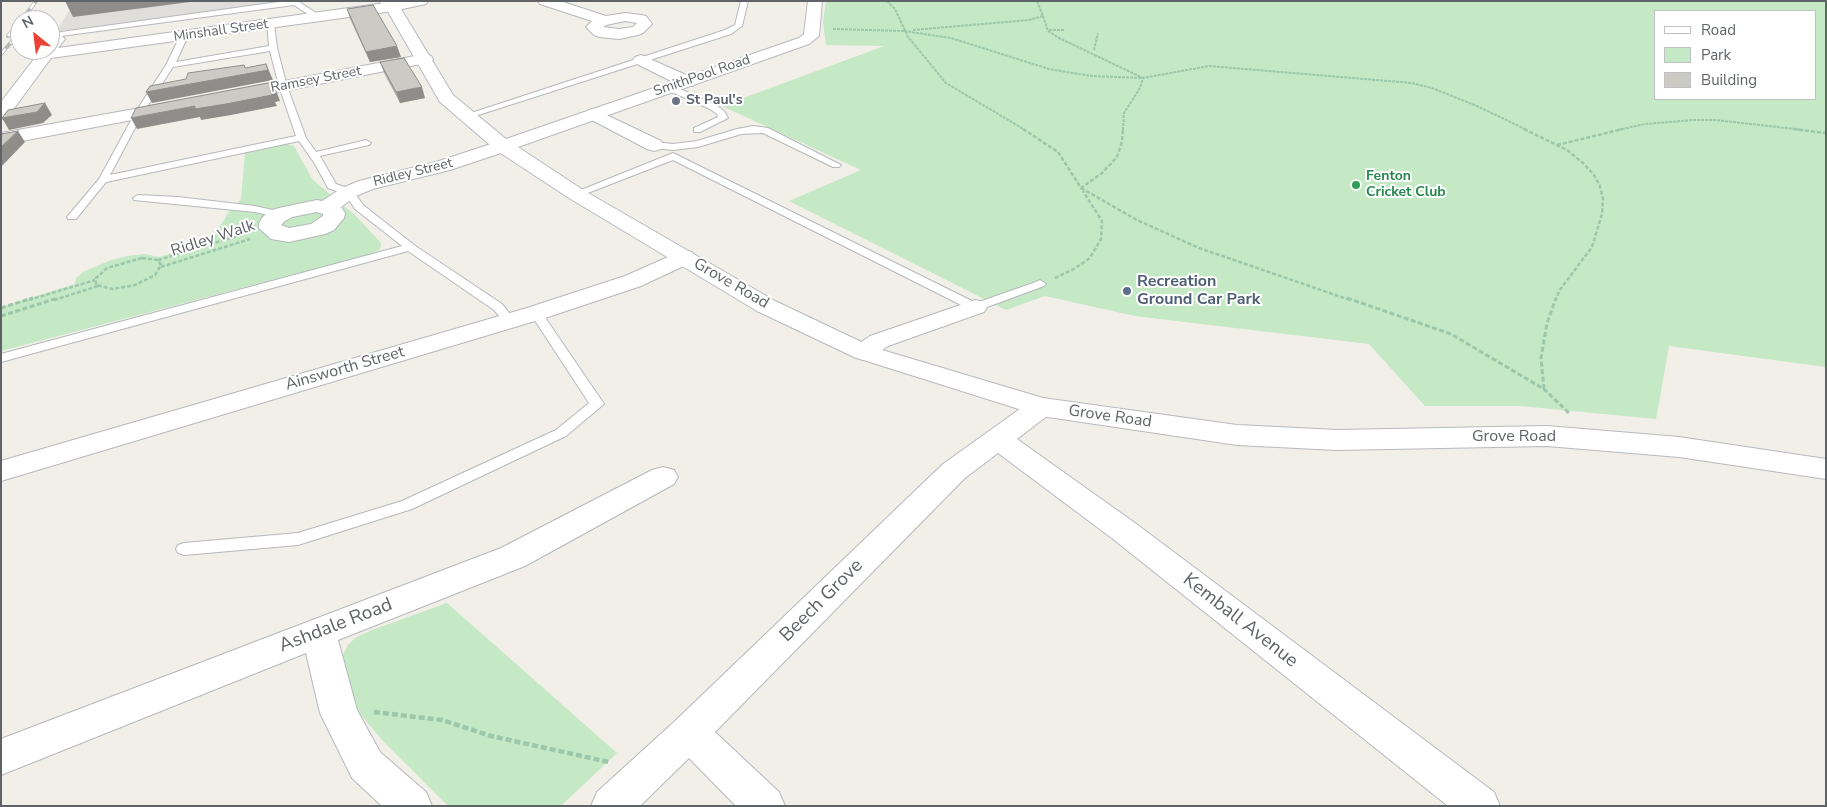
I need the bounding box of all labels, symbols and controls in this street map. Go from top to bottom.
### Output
north arrow [10,10,60,60]
legend [1654,10,1817,100]
text: N [19,11,37,33]
street label: Minshall Street [173,16,269,46]
text: Road [1701,20,1736,40]
text: Park [1701,45,1731,65]
street label: SmithPool Road [651,52,753,100]
street label: Ramsey Street [269,63,363,97]
text: Building [1701,70,1757,90]
place label: St Paul's [686,93,743,109]
marker: St Paul's [670,95,682,107]
street label: Ridley Street [372,155,454,191]
place label: Fenton Cricket Club [1366,169,1446,202]
marker: Fenton Cricket Club [1350,179,1362,191]
street label: Ridley Walk [169,216,257,262]
street label: Grove Road [690,255,772,313]
place label: Recreation Ground Car Park [1137,272,1260,310]
marker: Recreation Ground Car Park [1121,285,1133,297]
street label: Ainsworth Street [283,343,407,395]
street label: Grove Road [1067,402,1153,432]
street label: Grove Road [1472,427,1556,447]
street label: Beech Grove [776,555,868,647]
street label: Kemball Avenue [1178,569,1302,673]
street label: Ashdale Road [276,594,396,658]

